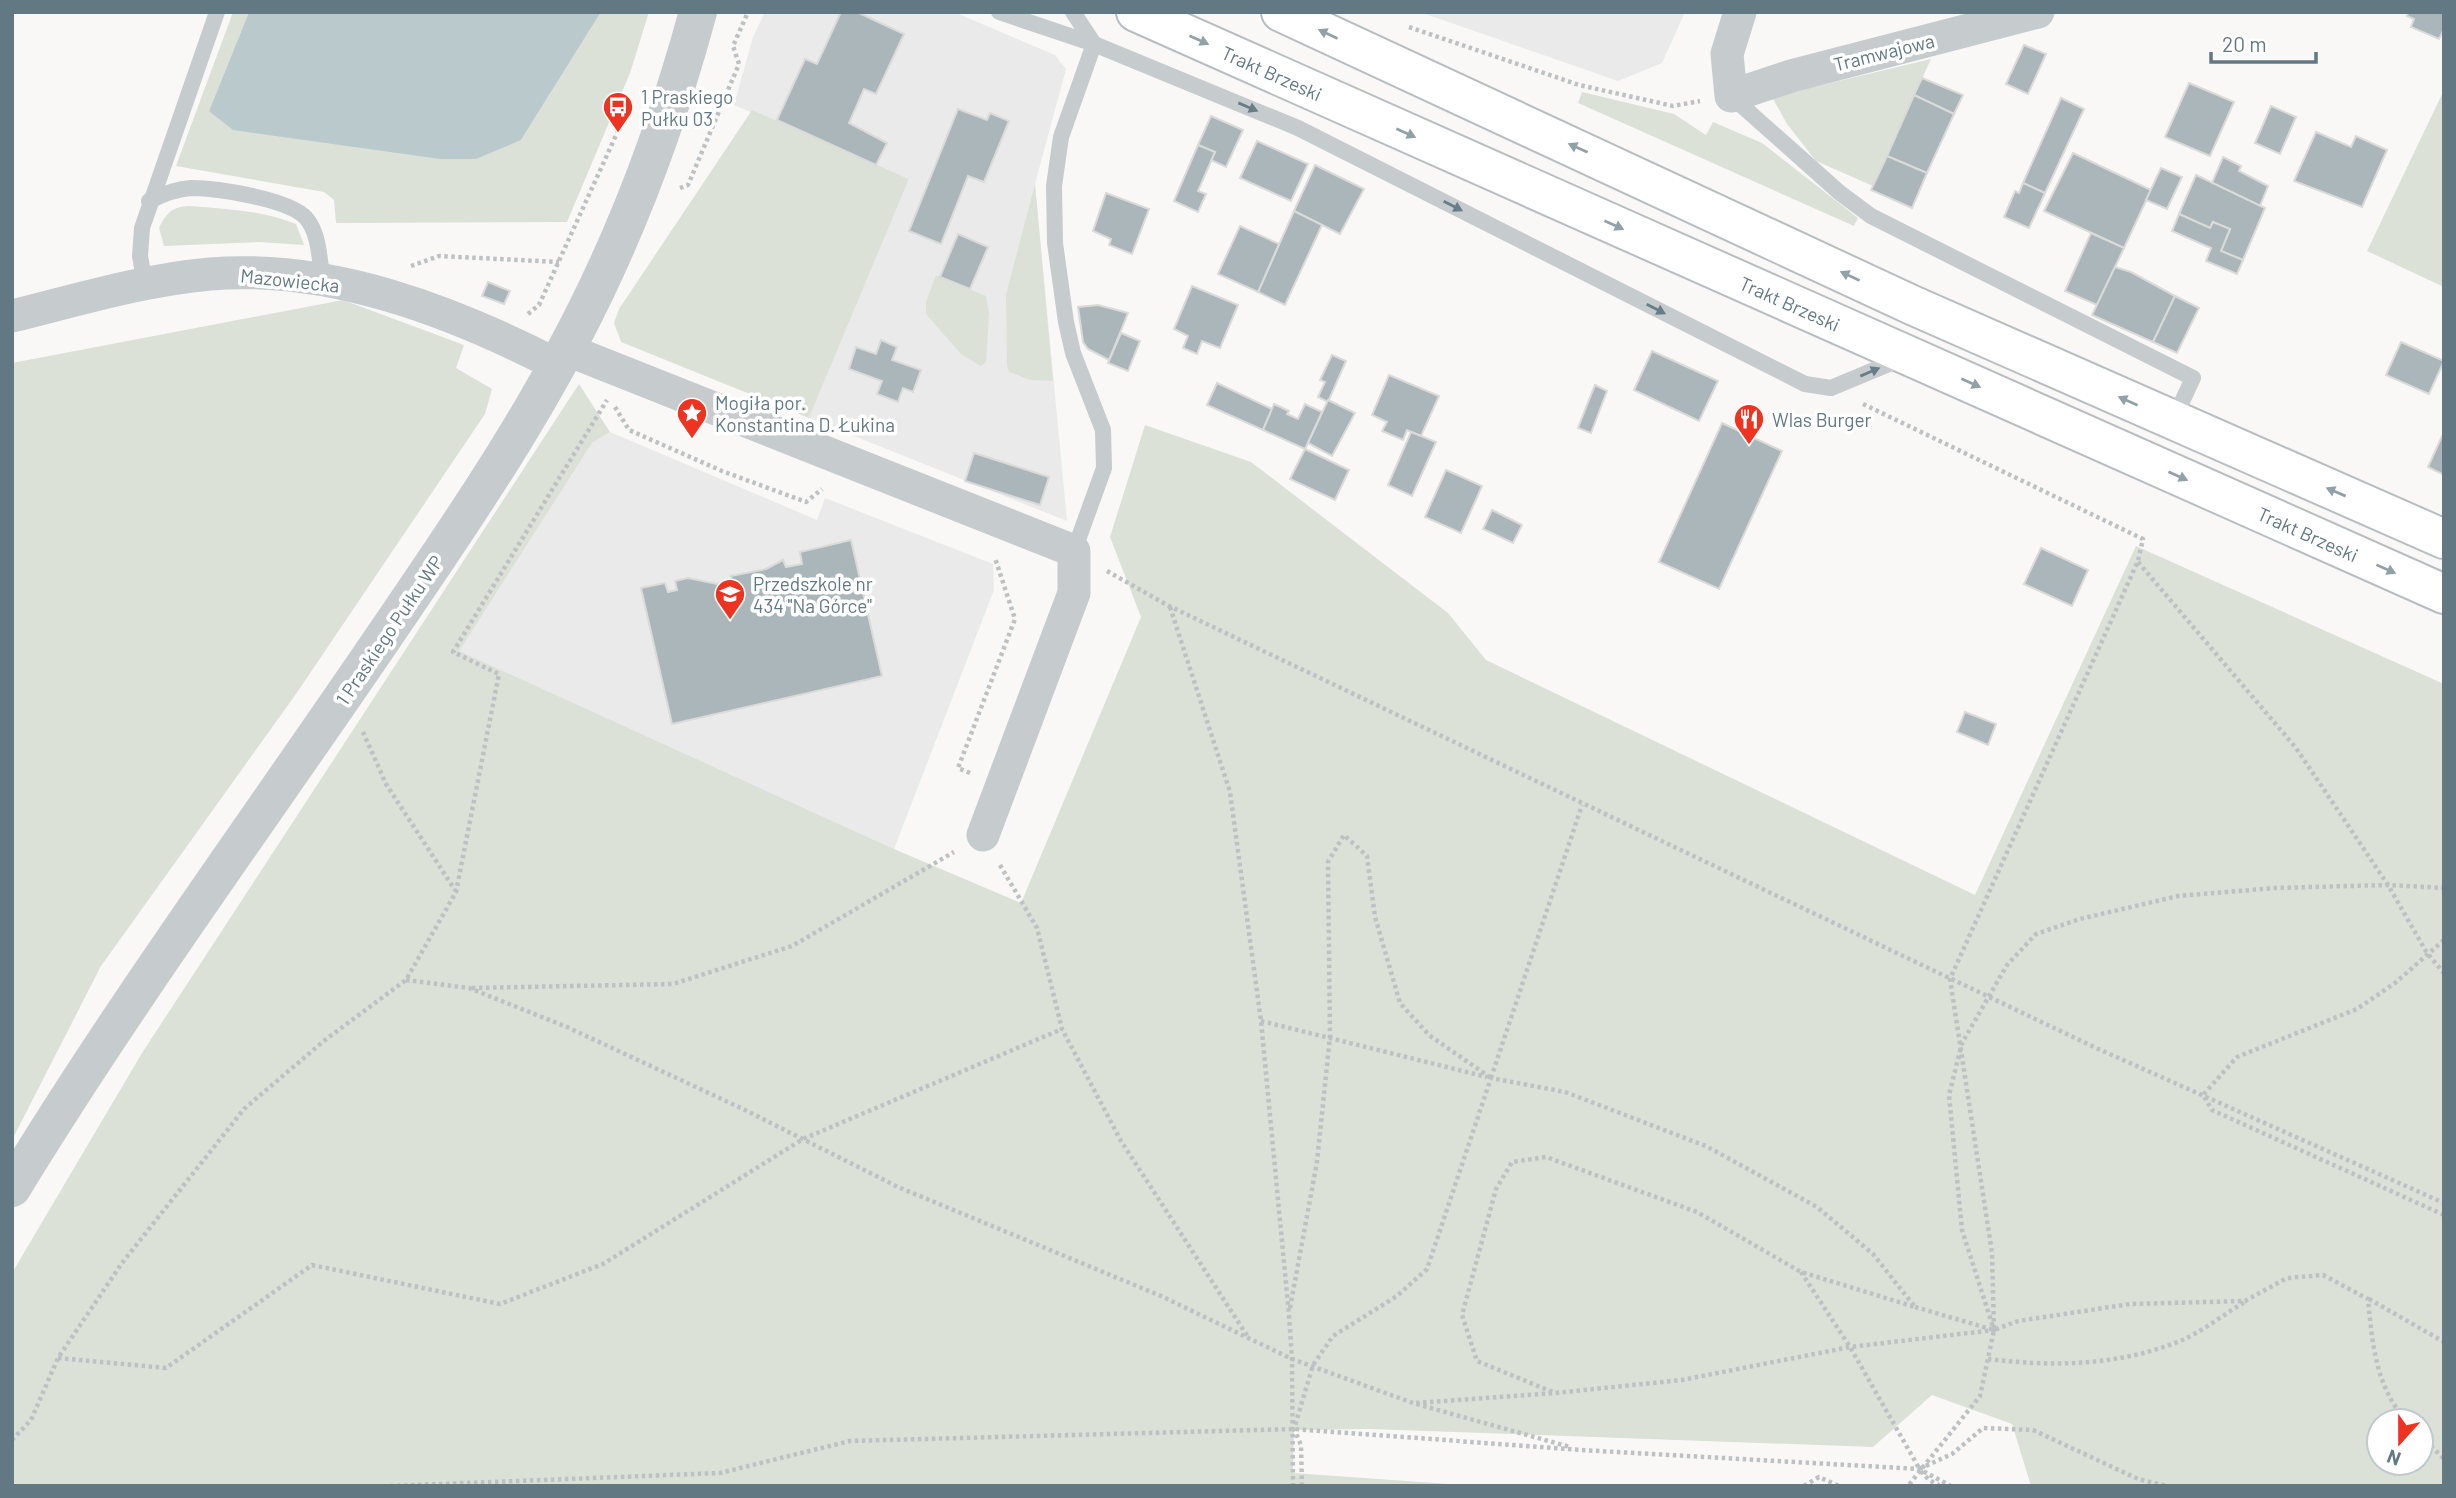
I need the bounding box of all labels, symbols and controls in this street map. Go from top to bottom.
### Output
scale bar [2211,21,2316,65]
one-way arrow [1318,28,1338,40]
street label: Tramwajowa [1831,28,1937,76]
text: 20 m [2222,31,2267,56]
one-way arrow [1188,35,1209,46]
street label: Trakt Brzeski [1218,40,1326,105]
place label: 1 Praskiego Pułku 03 [641,85,733,130]
bus stop icon: 1 Praskiego Pułku 03 [601,90,635,134]
one-way arrow [1238,101,1258,113]
one-way arrow [1396,128,1417,139]
one-way arrow [1568,142,1588,154]
one-way arrow [1443,201,1463,212]
one-way arrow [1604,219,1624,231]
street label: Mazowiecka [239,263,341,297]
one-way arrow [1840,270,1860,282]
street label: Trakt Brzeski [1736,271,1844,335]
one-way arrow [1646,303,1666,314]
one-way arrow [1859,366,1880,377]
one-way arrow [1961,377,1981,389]
place label: Mogiła por. Konstantina D. Łukina [715,391,895,436]
one-way arrow [2118,395,2138,407]
place icon: Mogiła por. Konstantina D. Łukina [675,396,709,440]
restaurant icon: Wlas Burger [1732,402,1766,446]
place label: Wlas Burger [1772,408,1872,431]
one-way arrow [2168,471,2189,482]
one-way arrow [2326,486,2346,498]
street label: Trakt Brzeski [2254,501,2362,566]
street label: 1 Praskiego Pułku WP [330,551,448,709]
one-way arrow [2376,564,2397,575]
place label: Przedszkole nr 434 "Na Górce" [753,572,873,617]
school or university icon: Przedszkole nr 434 "Na Górce" [713,577,747,621]
north arrow [2365,1407,2435,1477]
text: N [2384,1445,2404,1471]

